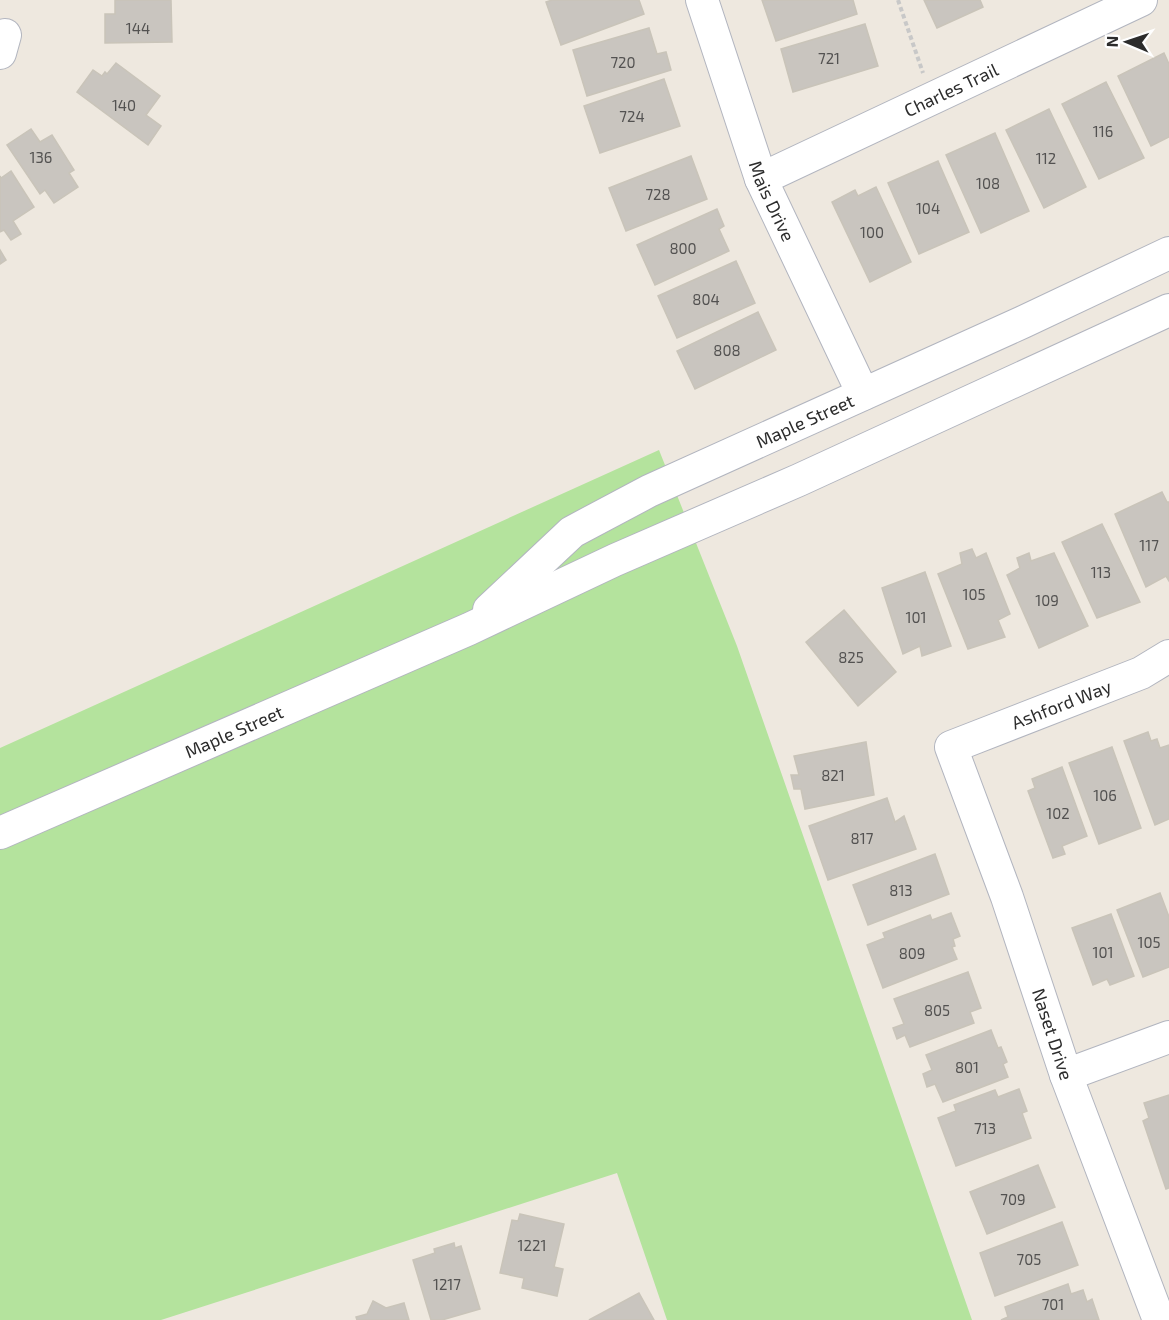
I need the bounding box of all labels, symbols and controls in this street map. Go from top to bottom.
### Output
north arrow [1097,12,1157,72]
house number: 144 [126,19,150,37]
text: N [1102,35,1121,48]
house number: 721 [818,49,840,67]
house number: 720 [610,53,636,71]
street label: Charles Trail [900,58,1002,121]
house number: 140 [112,96,136,114]
house number: 724 [619,107,645,125]
house number: 116 [1093,122,1113,140]
house number: 136 [30,148,52,166]
house number: 112 [1036,149,1056,167]
street label: Mais Drive [745,158,800,245]
house number: 108 [976,174,1000,192]
house number: 728 [645,185,671,203]
house number: 104 [916,199,940,217]
house number: 100 [860,223,884,241]
house number: 800 [669,239,697,257]
house number: 804 [692,290,720,308]
house number: 808 [713,341,741,359]
street label: Maple Street [752,389,857,452]
house number: 117 [1139,536,1159,554]
house number: 113 [1091,563,1111,581]
house number: 105 [962,585,986,603]
house number: 109 [1035,591,1059,609]
house number: 101 [906,608,927,626]
house number: 825 [838,648,864,666]
street label: Ashford Way [1008,675,1115,733]
street label: Maple Street [181,700,287,762]
house number: 821 [821,766,845,784]
house number: 106 [1093,786,1117,804]
house number: 102 [1046,804,1070,822]
house number: 817 [851,829,874,847]
house number: 813 [889,881,913,899]
house number: 105 [1137,933,1161,951]
house number: 101 [1093,943,1114,961]
house number: 809 [899,944,925,962]
street label: Naset Drive [1028,985,1078,1083]
house number: 805 [924,1001,950,1019]
house number: 801 [955,1058,979,1076]
house number: 713 [974,1119,996,1137]
house number: 709 [1000,1190,1026,1208]
house number: 1221 [518,1236,546,1254]
house number: 705 [1017,1250,1041,1268]
house number: 1217 [433,1275,461,1293]
house number: 701 [1042,1295,1064,1313]

